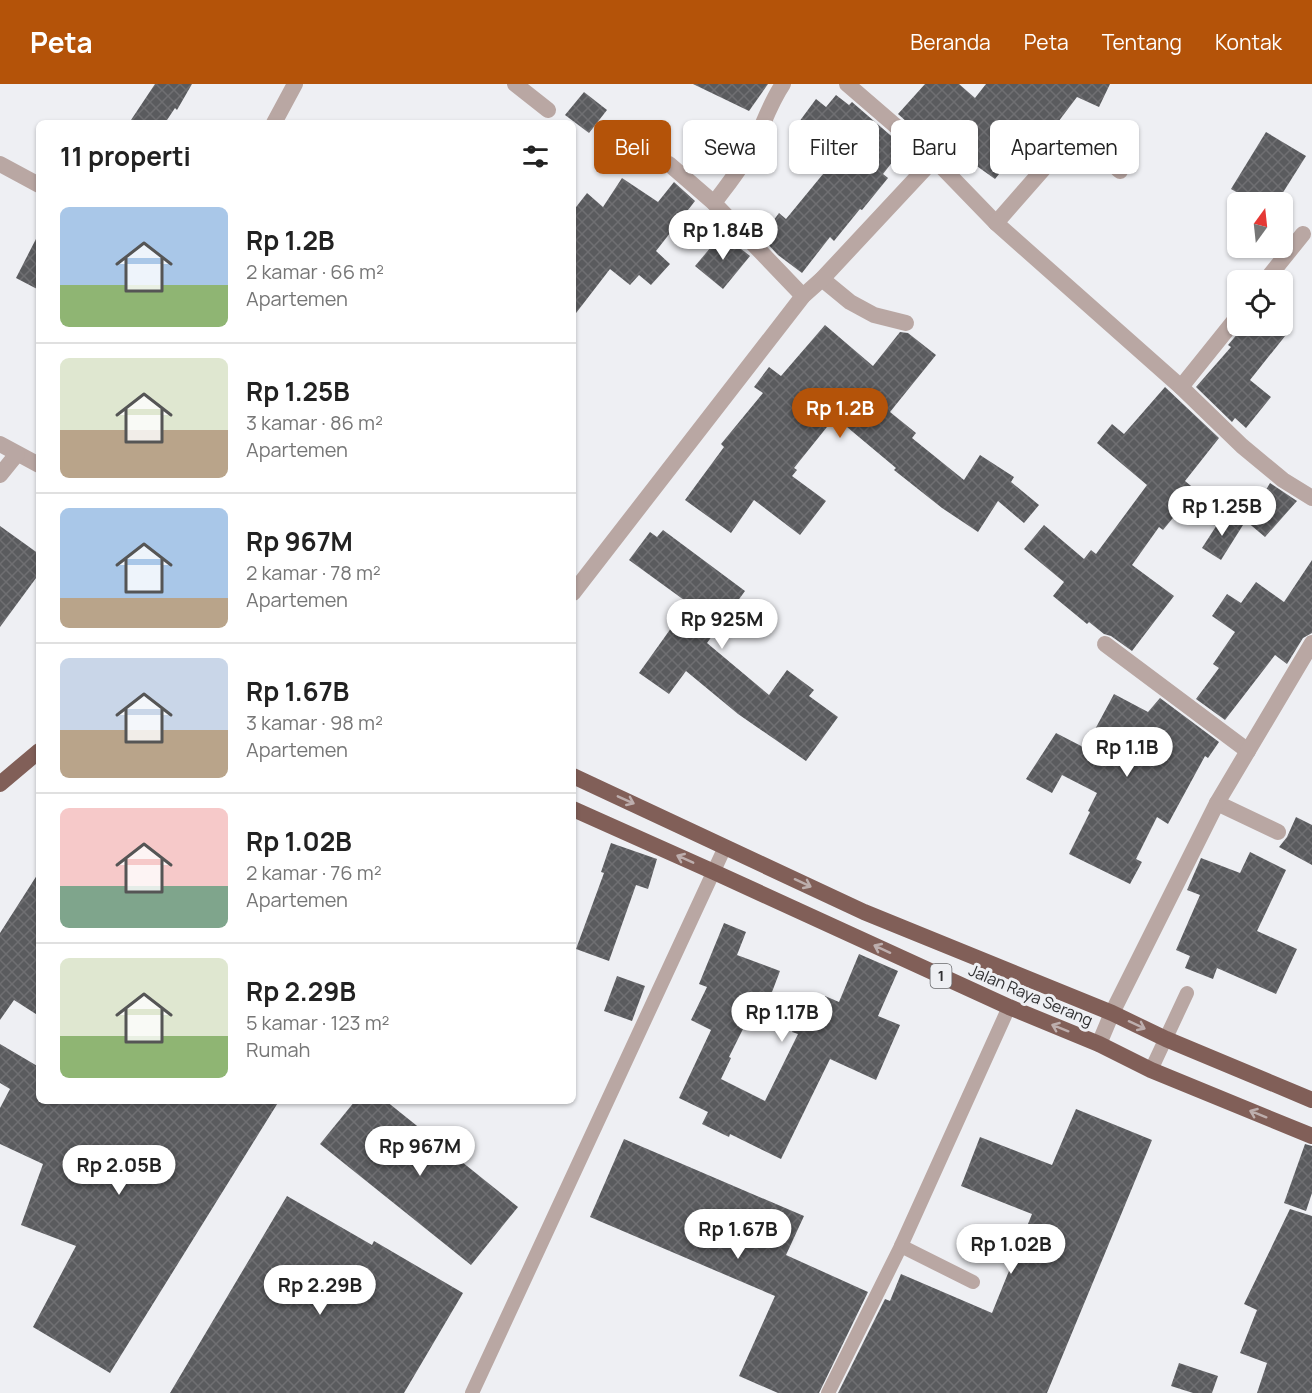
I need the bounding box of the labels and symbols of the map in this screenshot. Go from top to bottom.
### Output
north arrow [1227,192,1293,258]
pin: Rp 1.84B [661,210,785,261]
pin: Rp 1.2B [785,388,895,439]
pin: Rp 1.25B [1160,486,1284,537]
pin: Rp 925M [667,599,777,650]
pin: Rp 1.1B [1072,727,1182,778]
one-way arrow [617,794,635,806]
one-way arrow [677,853,695,864]
one-way arrow [793,878,811,890]
one-way arrow [873,942,891,954]
street label: Jalan Raya Serang [966,959,1096,1031]
road number: 1 [930,964,952,988]
pin: Rp 1.17B [720,992,844,1043]
one-way arrow [1127,1019,1145,1031]
one-way arrow [1051,1022,1069,1033]
one-way arrow [1249,1108,1268,1119]
pin: Rp 967M [365,1126,475,1177]
pin: Rp 2.05B [57,1145,181,1196]
pin: Rp 1.67B [676,1209,800,1260]
pin: Rp 1.02B [949,1224,1073,1275]
pin: Rp 2.29B [258,1265,382,1316]

